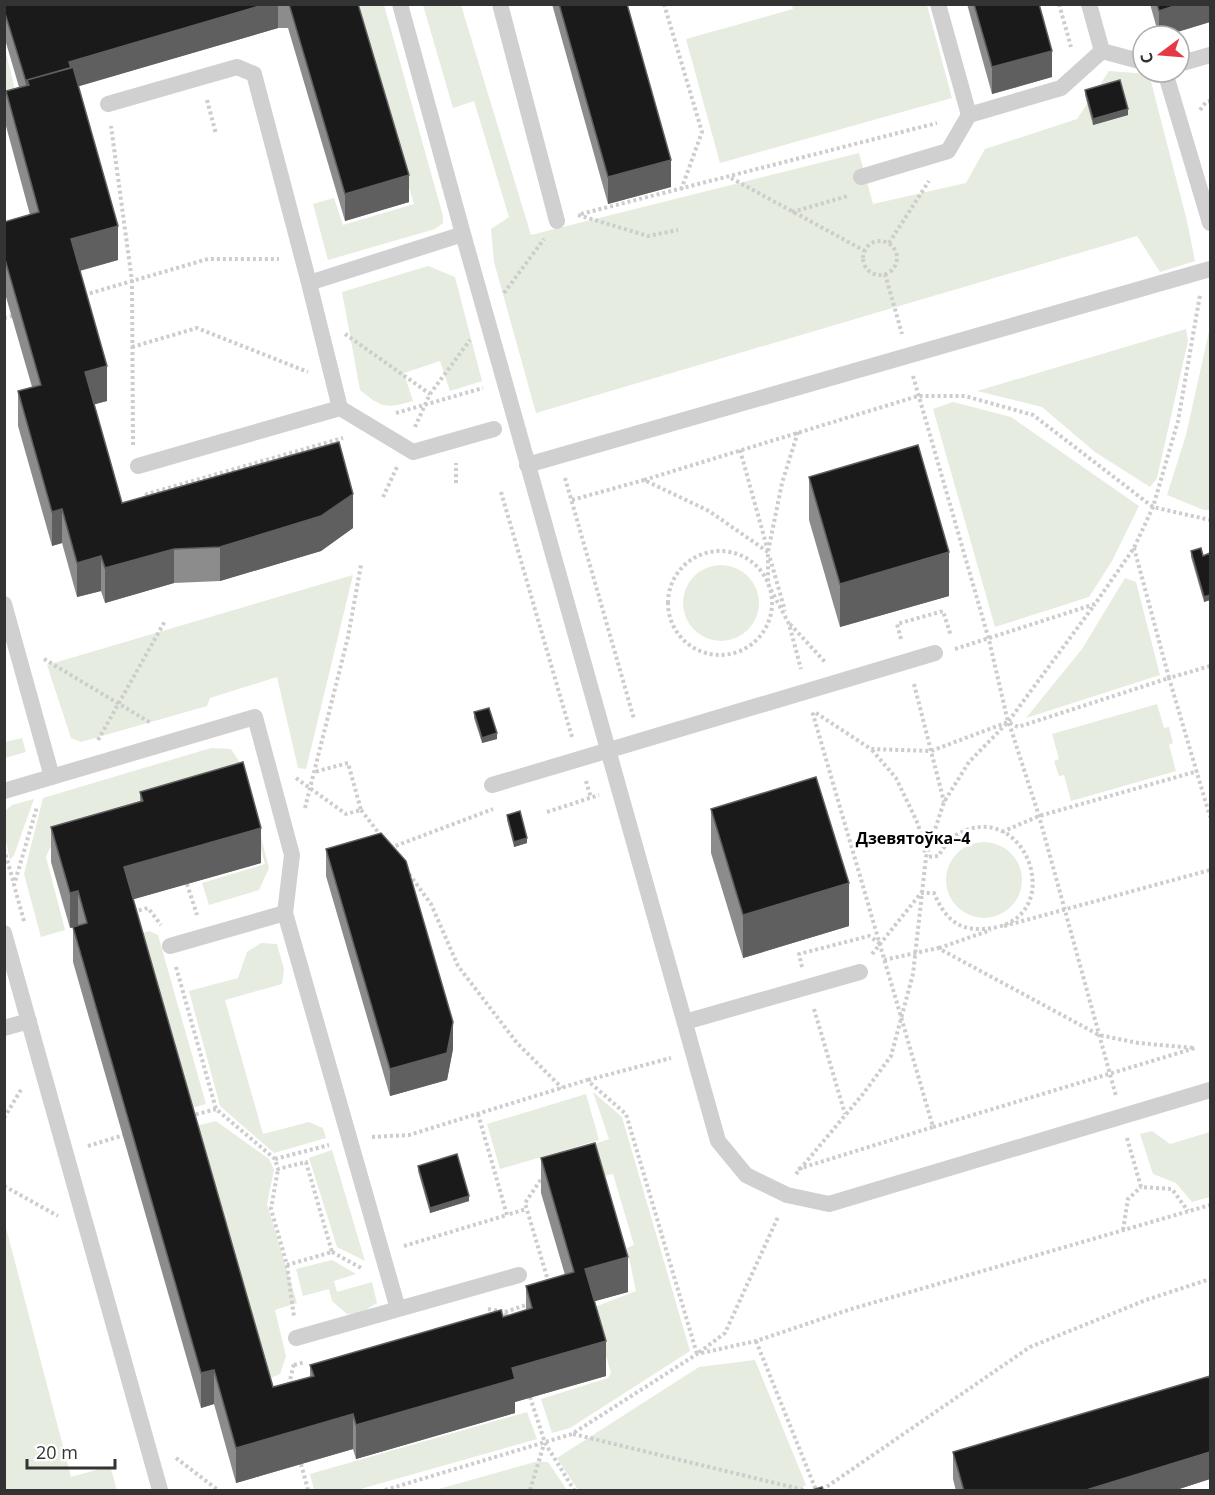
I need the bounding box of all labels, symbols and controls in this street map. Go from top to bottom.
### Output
north arrow [1131,24,1191,84]
text: С [1135,50,1159,66]
district label: Дзевятоўка–4 [856,827,970,849]
scale bar [27,1432,116,1470]
text: 20 m [36,1440,78,1464]

